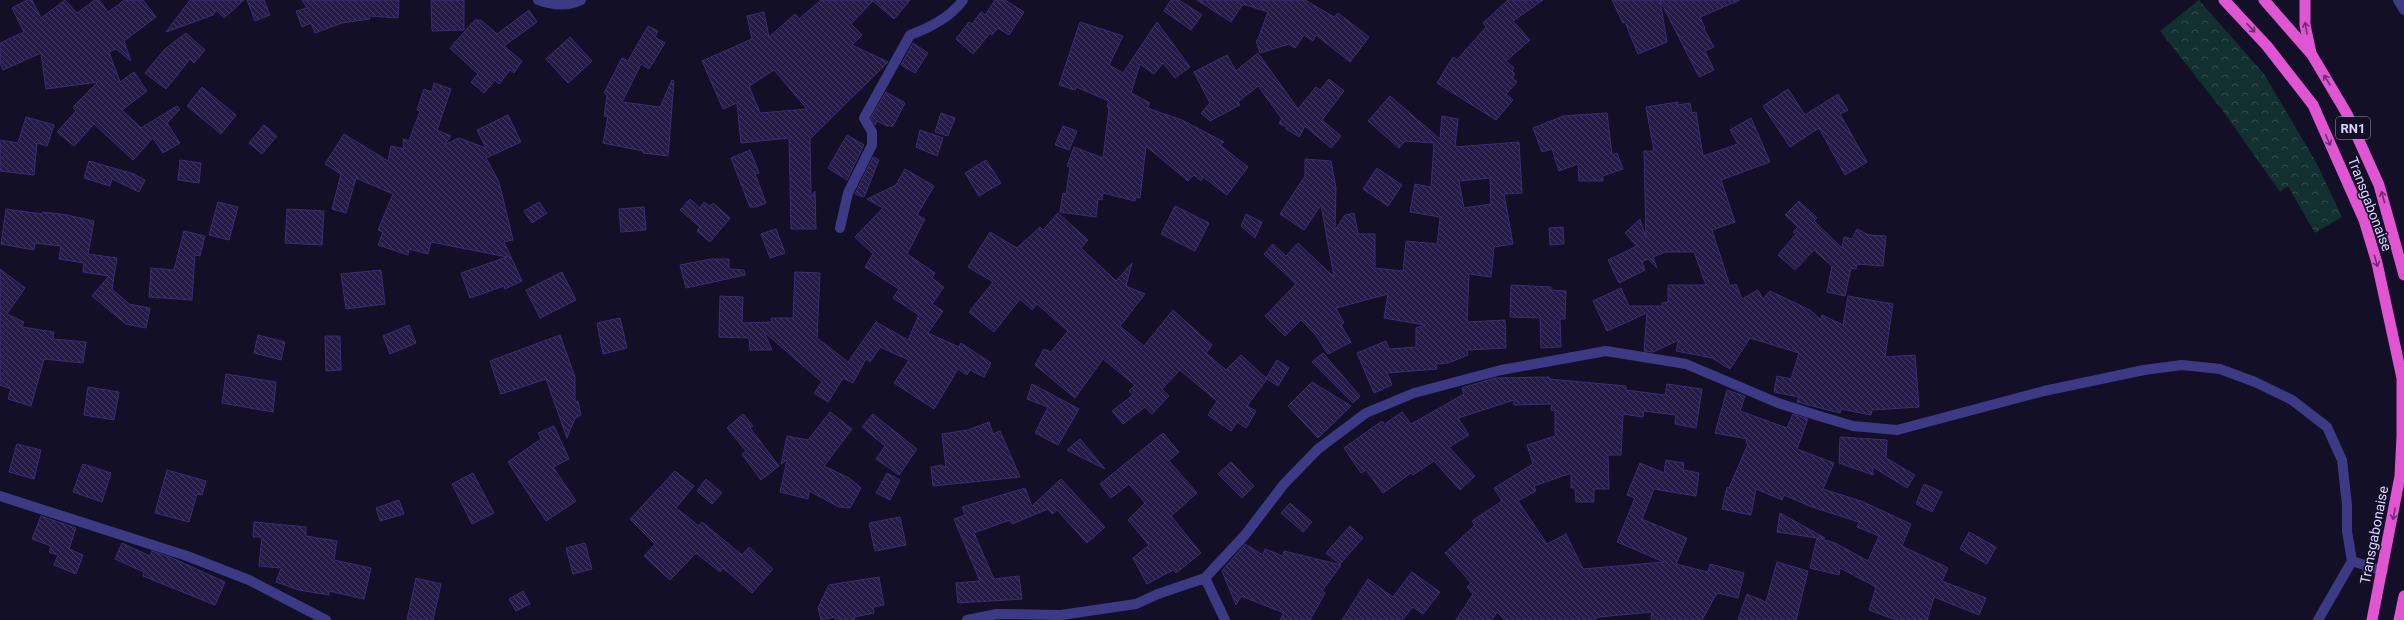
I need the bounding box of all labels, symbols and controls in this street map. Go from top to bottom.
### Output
one-way arrow [2301,22,2309,35]
one-way arrow [2246,23,2256,33]
one-way arrow [2322,74,2330,86]
road number: RN1 [2336,117,2370,139]
one-way arrow [2325,134,2333,146]
street label: Transgabonaise [2345,155,2395,253]
one-way arrow [2379,191,2386,204]
one-way arrow [2373,254,2380,267]
street label: Transgabonaise [2357,485,2391,585]
one-way arrow [2389,507,2397,520]

